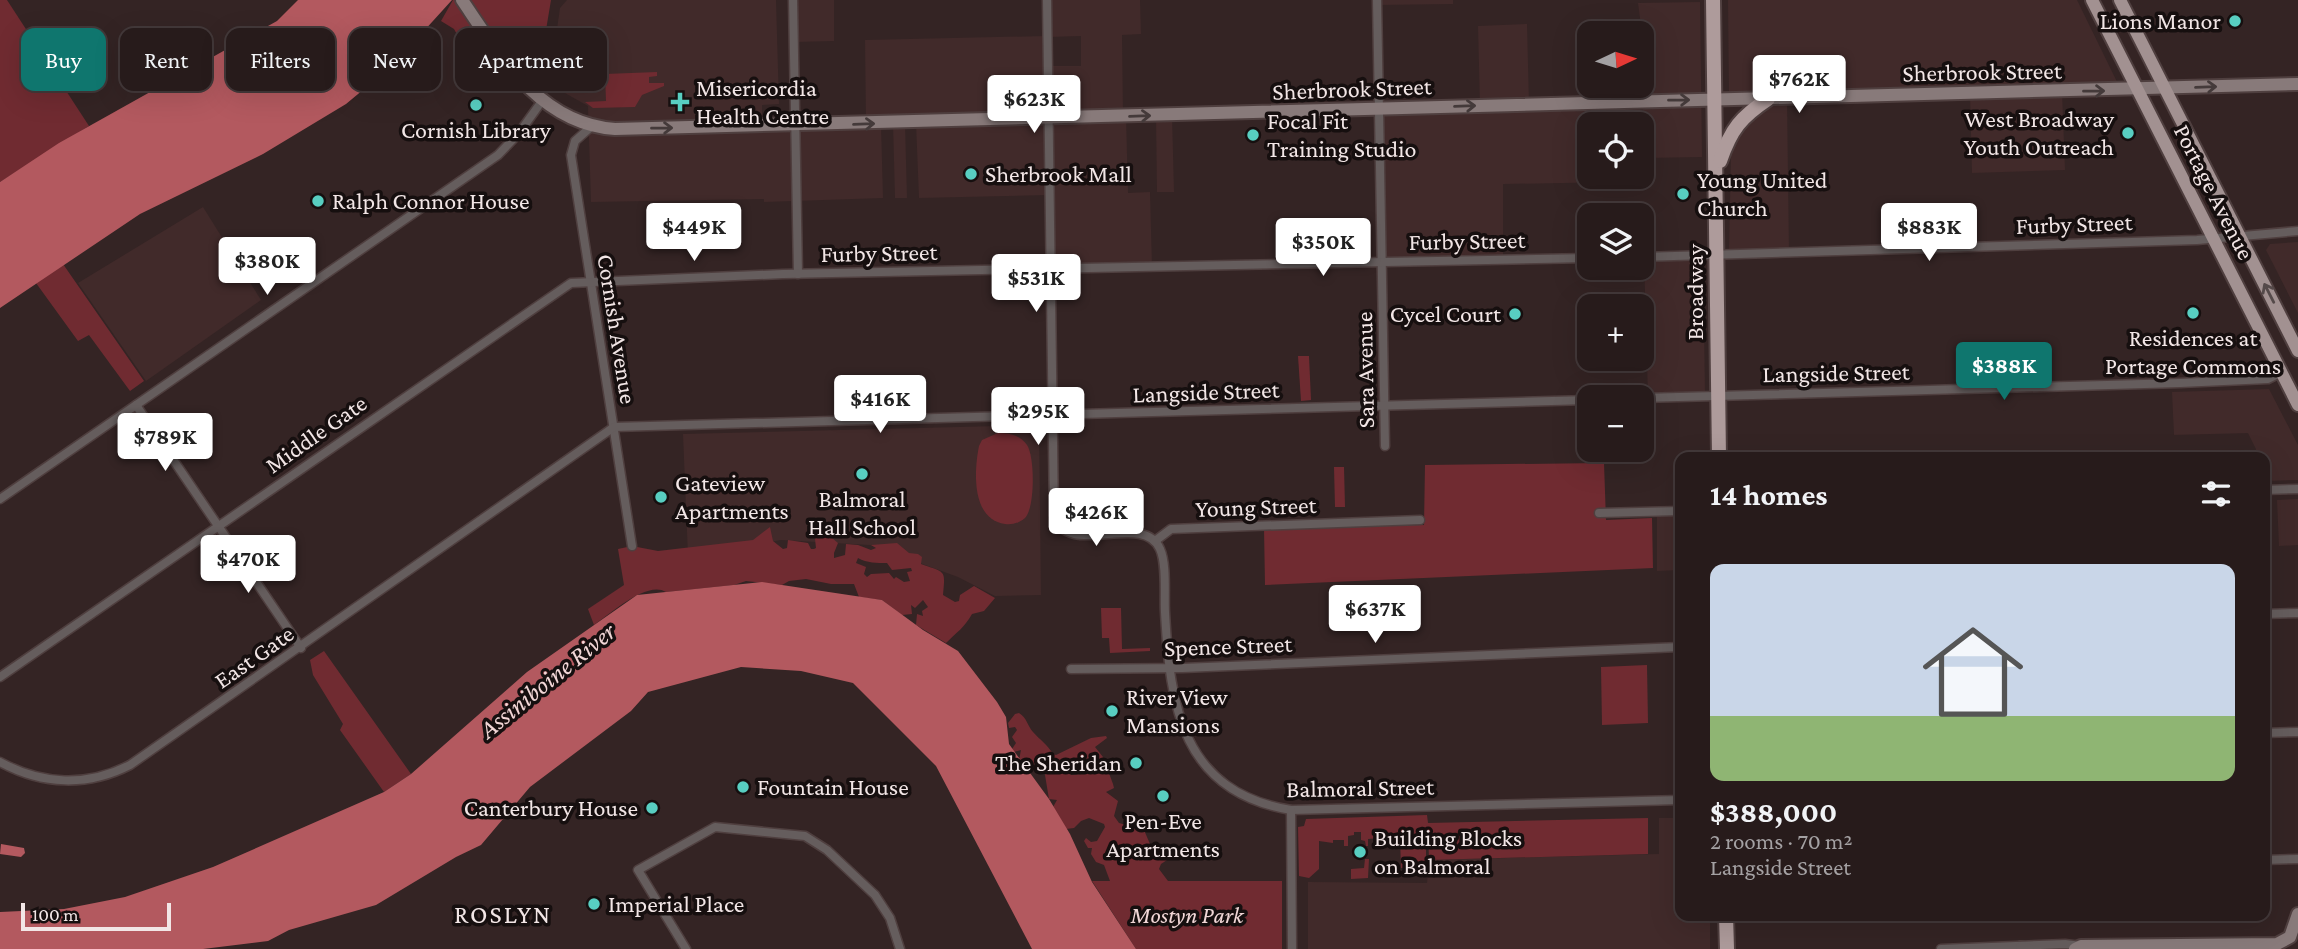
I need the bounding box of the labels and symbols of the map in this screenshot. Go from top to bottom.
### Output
place label: Lions Manor [2100,7,2221,34]
marker: Lions Manor [2227,13,2243,29]
north arrow [1577,21,1654,98]
pin: $762K [1750,55,1848,115]
street label: Sherbrook Street [1902,57,2063,86]
street label: Sherbrook Street [1272,72,1433,105]
place label: Misericordia Health Centre [696,74,829,129]
pin: $623K [985,76,1083,135]
one-way arrow [2194,81,2217,94]
one-way arrow [2082,84,2105,97]
marker: Misericordia Health Centre [670,92,690,112]
one-way arrow [1667,94,1690,107]
marker: Cornish Library [468,97,484,113]
one-way arrow [1454,100,1477,113]
place label: West Broadway Youth Outreach [1964,105,2115,160]
place label: Focal Fit Training Studio [1267,107,1416,162]
one-way arrow [1128,109,1151,122]
place label: Cornish Library [401,116,552,143]
one-way arrow [852,117,875,130]
street label: Portage Avenue [2169,120,2260,264]
one-way arrow [651,122,674,135]
marker: West Broadway Youth Outreach [2120,125,2136,141]
marker: Focal Fit Training Studio [1245,127,1261,143]
place label: Sherbrook Mall [985,160,1132,187]
marker: Sherbrook Mall [963,166,979,182]
place label: Young United Church [1697,166,1828,221]
marker: Young United Church [1675,186,1691,202]
place label: Ralph Connor House [332,187,530,214]
marker: Ralph Connor House [310,193,326,209]
pin: $449K [645,204,743,263]
pin: $883K [1880,204,1978,263]
street label: Furby Street [2015,208,2134,239]
pin: $350K [1274,218,1372,278]
street label: Furby Street [1408,226,1527,255]
pin: $380K [218,238,316,297]
street label: Furby Street [820,238,939,267]
street label: Broadway [1681,243,1708,340]
street label: Cornish Avenue [592,252,643,406]
pin: $531K [987,254,1085,314]
one-way arrow [2261,283,2275,304]
place label: Cycel Court [1390,300,1502,327]
marker: Residences at Portage Commons [2185,305,2201,321]
marker: Cycel Court [1507,306,1523,322]
street label: Sara Avenue [1350,311,1379,429]
place label: Residences at Portage Commons [2105,324,2281,379]
pin: $388K [1955,342,2053,402]
street label: Langside Street [1762,358,1911,387]
street label: Langside Street [1132,375,1281,408]
pin: $416K [831,376,929,435]
pin: $295K [989,388,1087,447]
street label: Middle Gate [260,389,372,478]
pin: $789K [116,414,214,473]
marker: Balmoral Hall School [854,466,870,482]
place label: Gateview Apartments [675,469,789,524]
place label: Balmoral Hall School [808,485,916,540]
marker: Gateview Apartments [653,489,669,505]
pin: $426K [1047,489,1145,548]
street label: Young Street [1195,491,1318,522]
pin: $470K [199,536,297,595]
pin: $637K [1326,586,1424,645]
water label: Assiniboine River [472,616,622,745]
street label: East Gate [209,620,299,694]
street label: Spence Street [1163,630,1294,661]
place label: River View Mansions [1126,683,1228,738]
marker: River View Mansions [1104,703,1120,719]
place label: The Sheridan [995,749,1122,776]
marker: The Sheridan [1128,755,1144,771]
place label: Fountain House [757,773,909,800]
street label: Balmoral Street [1286,773,1435,802]
marker: Fountain House [735,779,751,795]
marker: Pen-Eve Apartments [1155,788,1171,804]
place label: Canterbury House [464,794,638,821]
marker: Canterbury House [644,800,660,816]
place label: Pen-Eve Apartments [1106,807,1220,862]
place label: Building Blocks on Balmoral [1374,824,1522,879]
marker: Building Blocks on Balmoral [1352,844,1368,860]
place label: Imperial Place [608,890,744,917]
marker: Imperial Place [586,896,602,912]
scale bar [21,900,172,932]
district label: ROSLYN [454,900,552,929]
park label: Mostyn Park [1130,901,1245,928]

